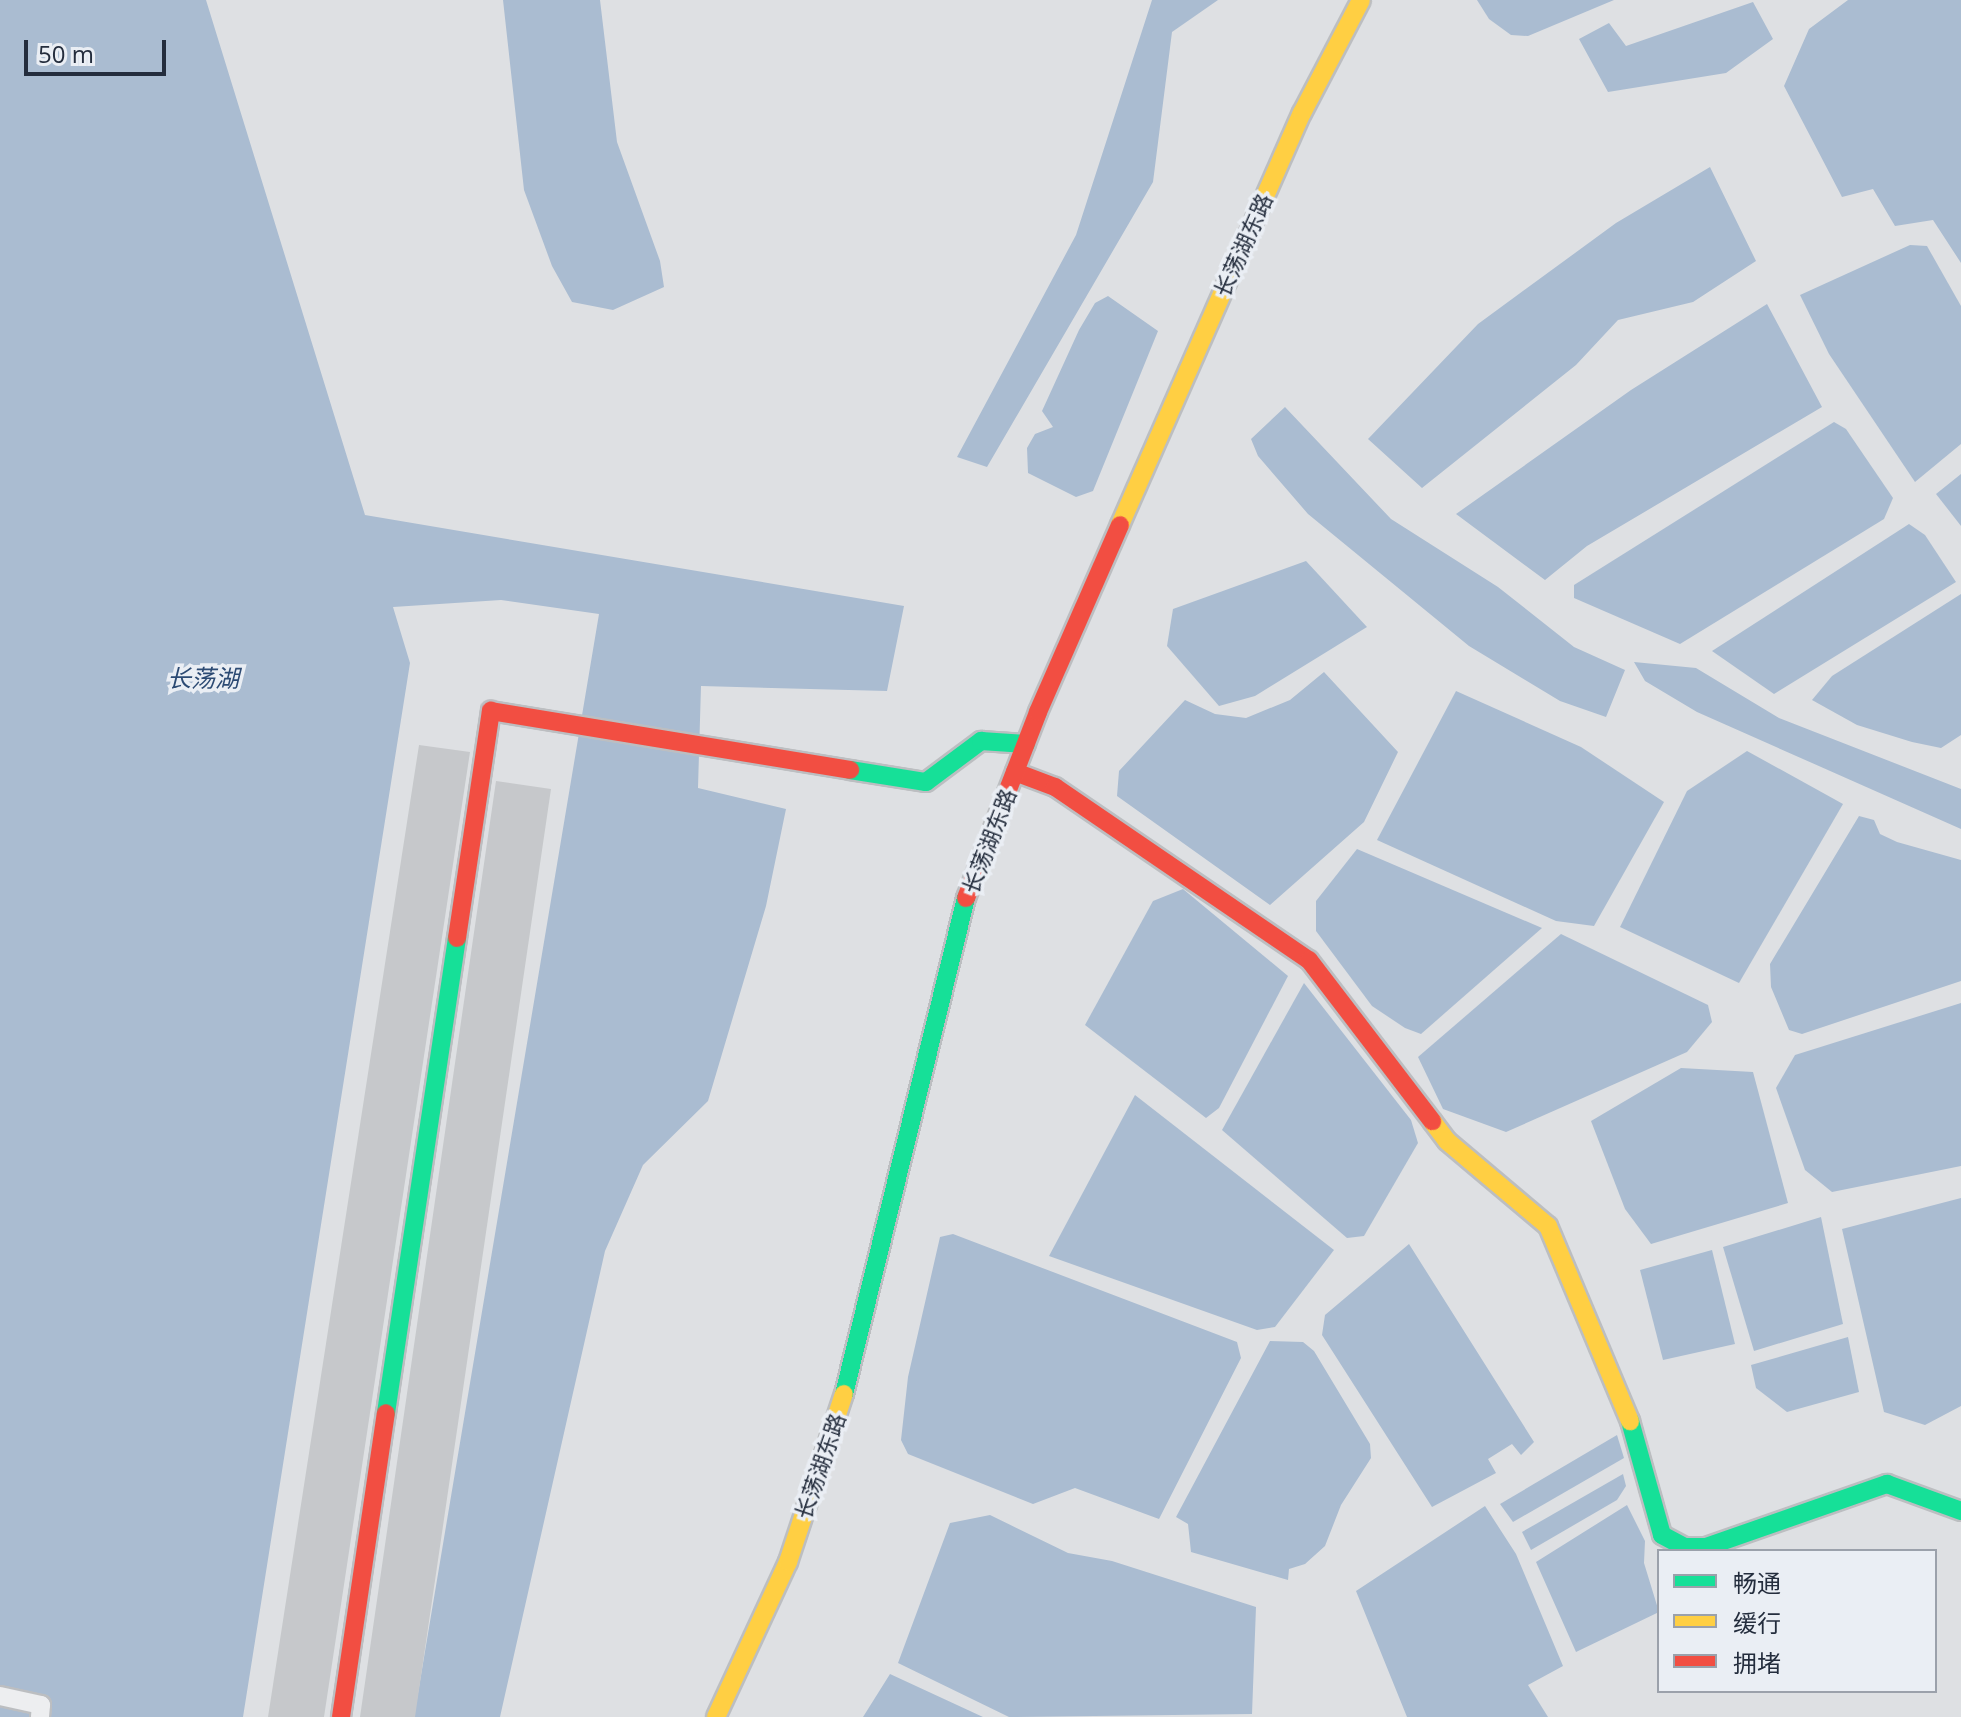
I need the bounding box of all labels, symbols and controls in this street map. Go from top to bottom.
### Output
scale bar [28,24,170,74]
text: 50 m [38,37,94,70]
street label: 长荡湖东路 [1209,189,1277,301]
water label: 长荡湖 [167,664,239,692]
street label: 长荡湖东路 [957,785,1021,897]
street label: 长荡湖东路 [790,1410,850,1522]
legend [1657,1549,1937,1693]
text: 畅通 [1733,1566,1781,1599]
text: 缓行 [1733,1606,1781,1639]
text: 拥堵 [1733,1646,1781,1679]

